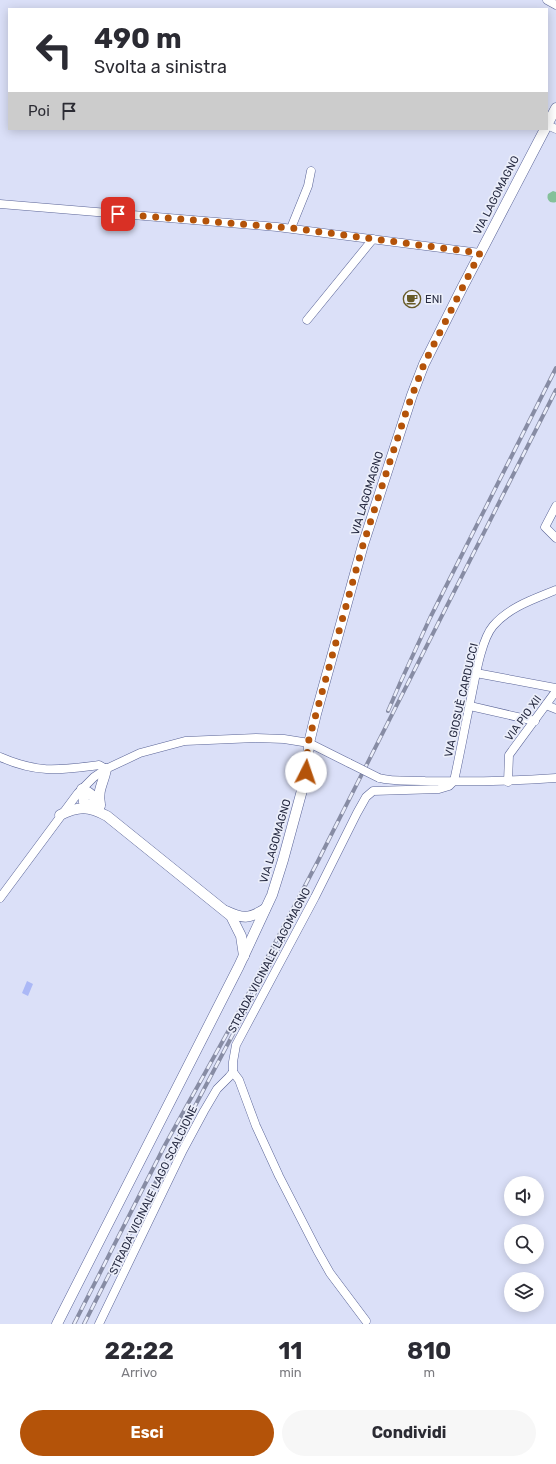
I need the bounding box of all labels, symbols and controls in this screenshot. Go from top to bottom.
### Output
text: 490 m [94,22,182,55]
icon: left [28,24,80,76]
text: Svolta a sinistra [94,56,227,78]
icon: arrive [58,100,80,122]
text: Poi [28,102,50,120]
street label: VIA LAGOMAGNO [471,154,522,237]
pin [101,197,135,231]
icon: arrive [107,203,129,225]
cafe icon: ENI [402,289,422,309]
place label: ENI [425,293,442,306]
street label: VIA LAGOMAGNO [349,450,386,537]
street label: VIA GIOSUÈ CARDUCCI [442,642,481,758]
street label: VIA PIO XII [503,693,544,744]
position arrow [285,751,327,793]
street label: VIA LAGOMAGNO [257,798,294,885]
street label: STRADA VICINALE LAGOMAGNO [226,885,313,1035]
street label: STRADA VICINALE LAGO SCALCIONE [107,1103,200,1277]
map controls [504,1176,544,1312]
button: sound [504,1176,544,1216]
button: search [504,1224,544,1264]
button: layers [504,1272,544,1312]
text: 22:22 [105,1337,174,1365]
text: 11 [279,1337,302,1365]
text: 810 [407,1337,451,1365]
text: Arrivo [121,1365,157,1380]
text: min [279,1365,302,1380]
text: m [423,1365,435,1380]
button: Esci [20,1410,274,1456]
button: Condividi [282,1410,536,1456]

